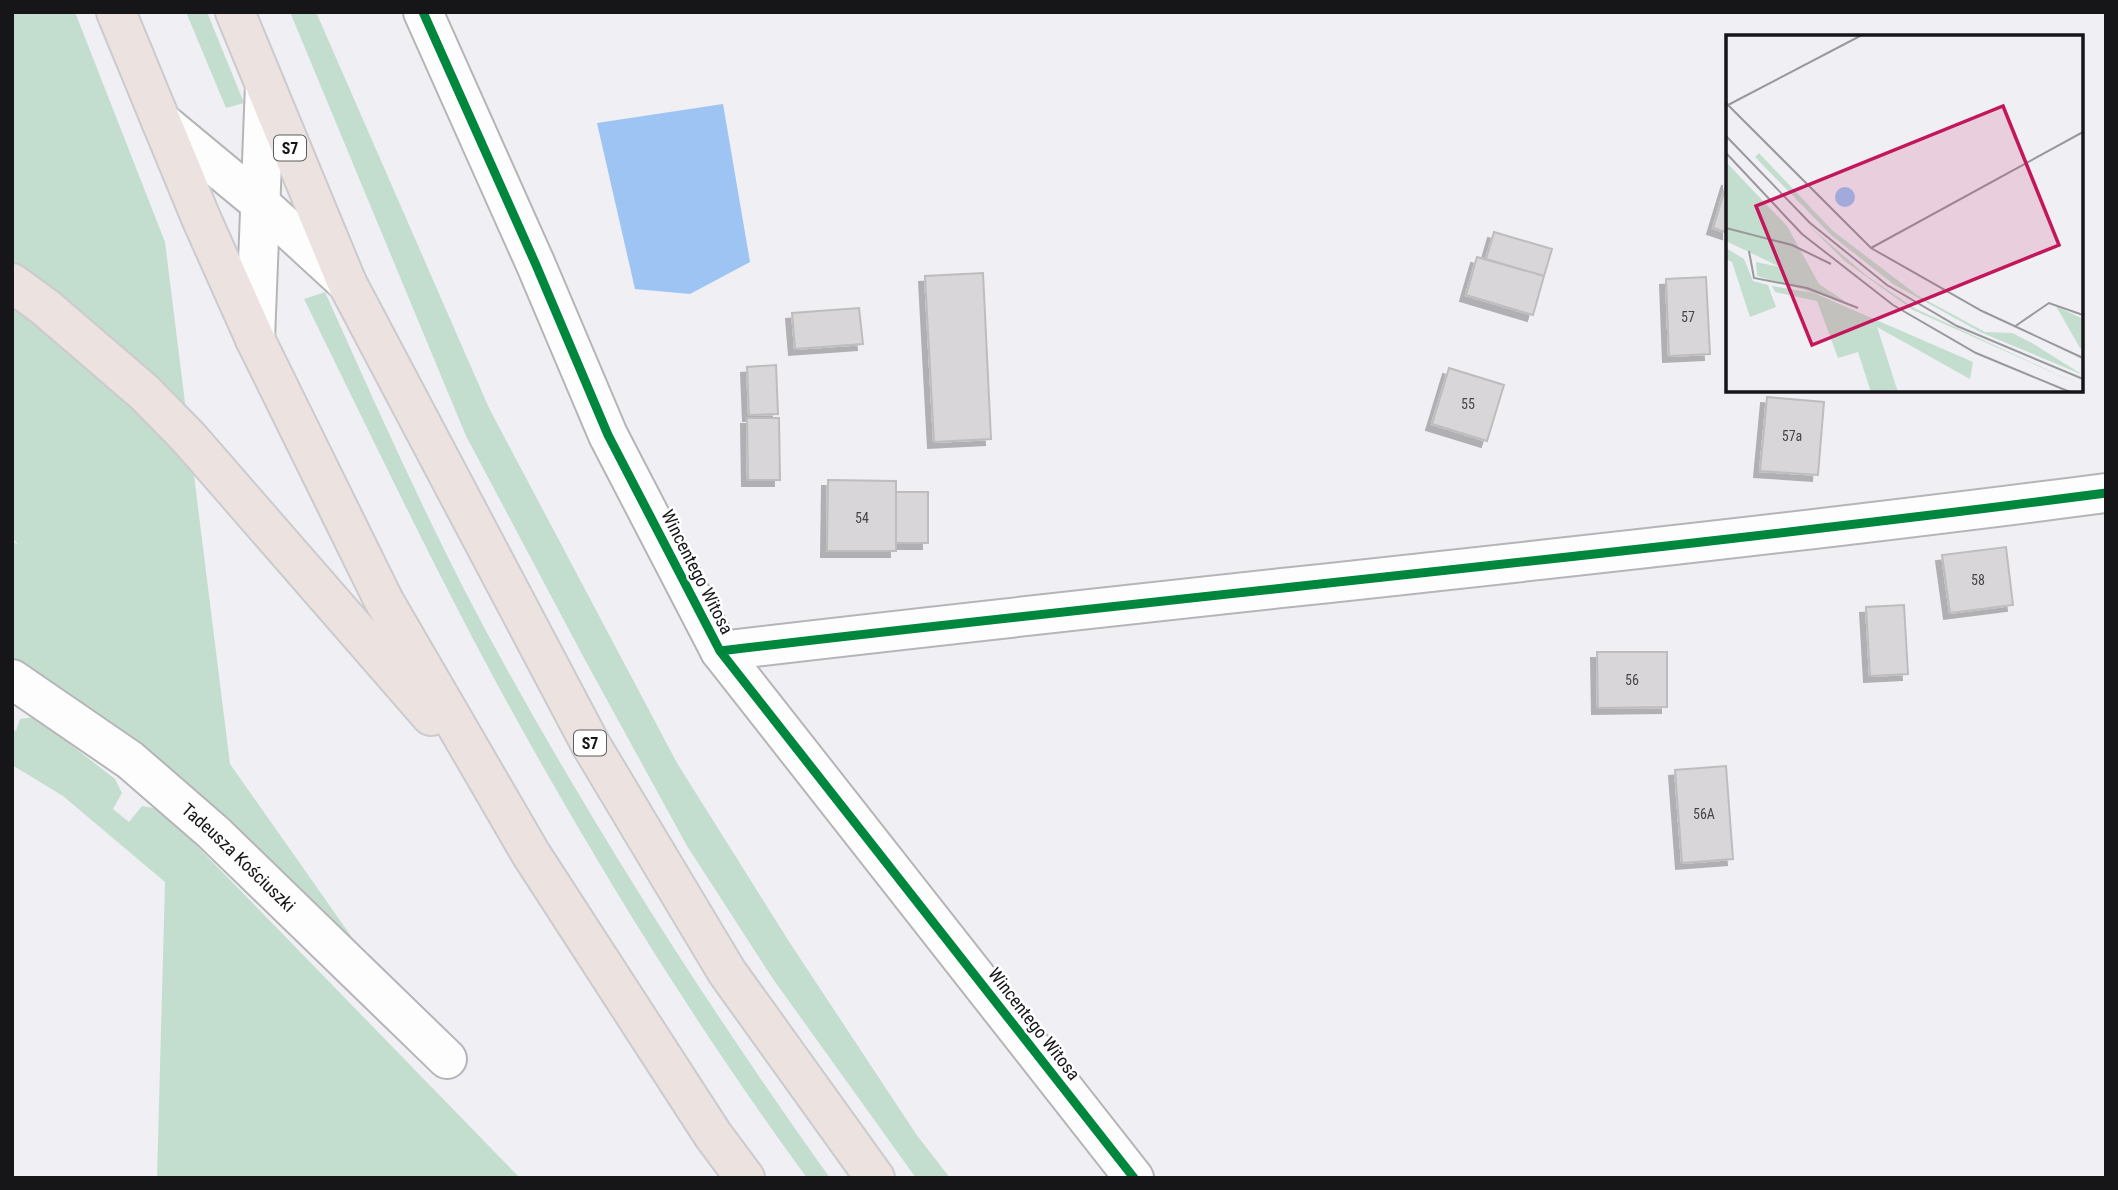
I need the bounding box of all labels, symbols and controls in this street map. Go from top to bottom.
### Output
inset map [1726,35,2083,392]
road number: S7 [274,136,306,160]
house number: 57 [1681,309,1695,325]
house number: 55 [1461,396,1475,412]
house number: 57a [1782,428,1802,444]
street label: Wincentego Witosa [657,506,738,637]
house number: 54 [855,510,869,526]
house number: 58 [1971,572,1985,588]
house number: 56 [1625,672,1639,688]
road number: S7 [574,730,606,756]
street label: Tadeusza Kościuszki [178,799,300,916]
house number: 56A [1693,806,1715,822]
street label: Wincentego Witosa [984,963,1085,1084]

